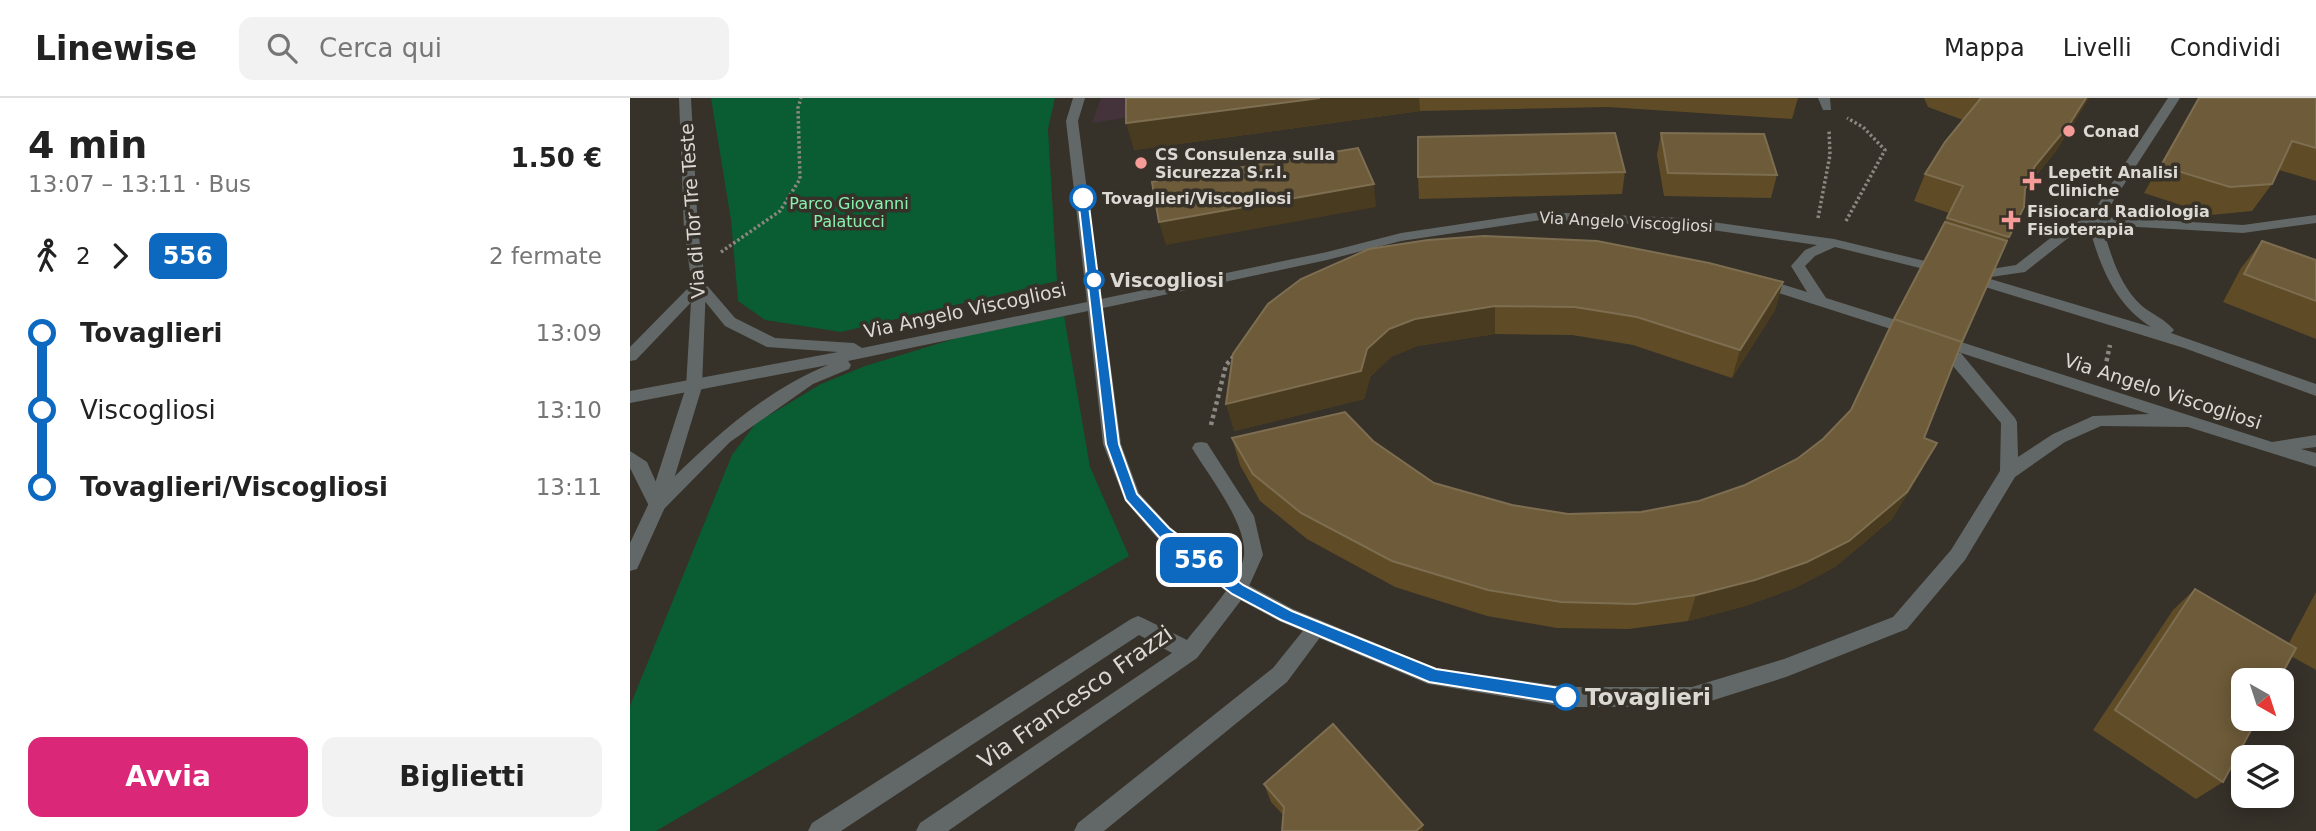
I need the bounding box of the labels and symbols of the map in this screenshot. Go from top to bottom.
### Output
place label: Conad [2083,122,2139,141]
street label: Via di Tor Tre Teste [675,123,709,299]
marker: Conad [2061,123,2077,139]
place label: CS Consulenza sulla Sicurezza S.r.l. [1155,145,1335,182]
marker: CS Consulenza sulla Sicurezza S.r.l. [1133,155,1149,171]
place label: Lepetit Analisi Cliniche [2048,163,2178,200]
marker: Lepetit Analisi Cliniche [2022,171,2042,191]
marker: Tovaglieri/Viscogliosi [1070,185,1096,211]
place label: Tovaglieri/Viscogliosi [1102,189,1292,208]
park label: Parco Giovanni Palatucci [789,194,909,231]
place label: Fisiocard Radiologia Fisioterapia [2027,202,2210,239]
street label: Via Angelo Viscogliosi [1539,208,1713,236]
marker: Fisiocard Radiologia Fisioterapia [2001,210,2021,230]
place label: Viscogliosi [1110,269,1224,291]
marker: Viscogliosi [1084,270,1104,290]
street label: Via Angelo Viscogliosi [862,278,1068,342]
street label: Via Angelo Viscogliosi [2061,349,2265,433]
line badge: 556 [1159,537,1239,583]
street label: Via Francesco Frazzi [973,620,1177,774]
north arrow [2231,668,2294,732]
marker: Tovaglieri [1553,684,1579,710]
place label: Tovaglieri [1585,684,1711,710]

